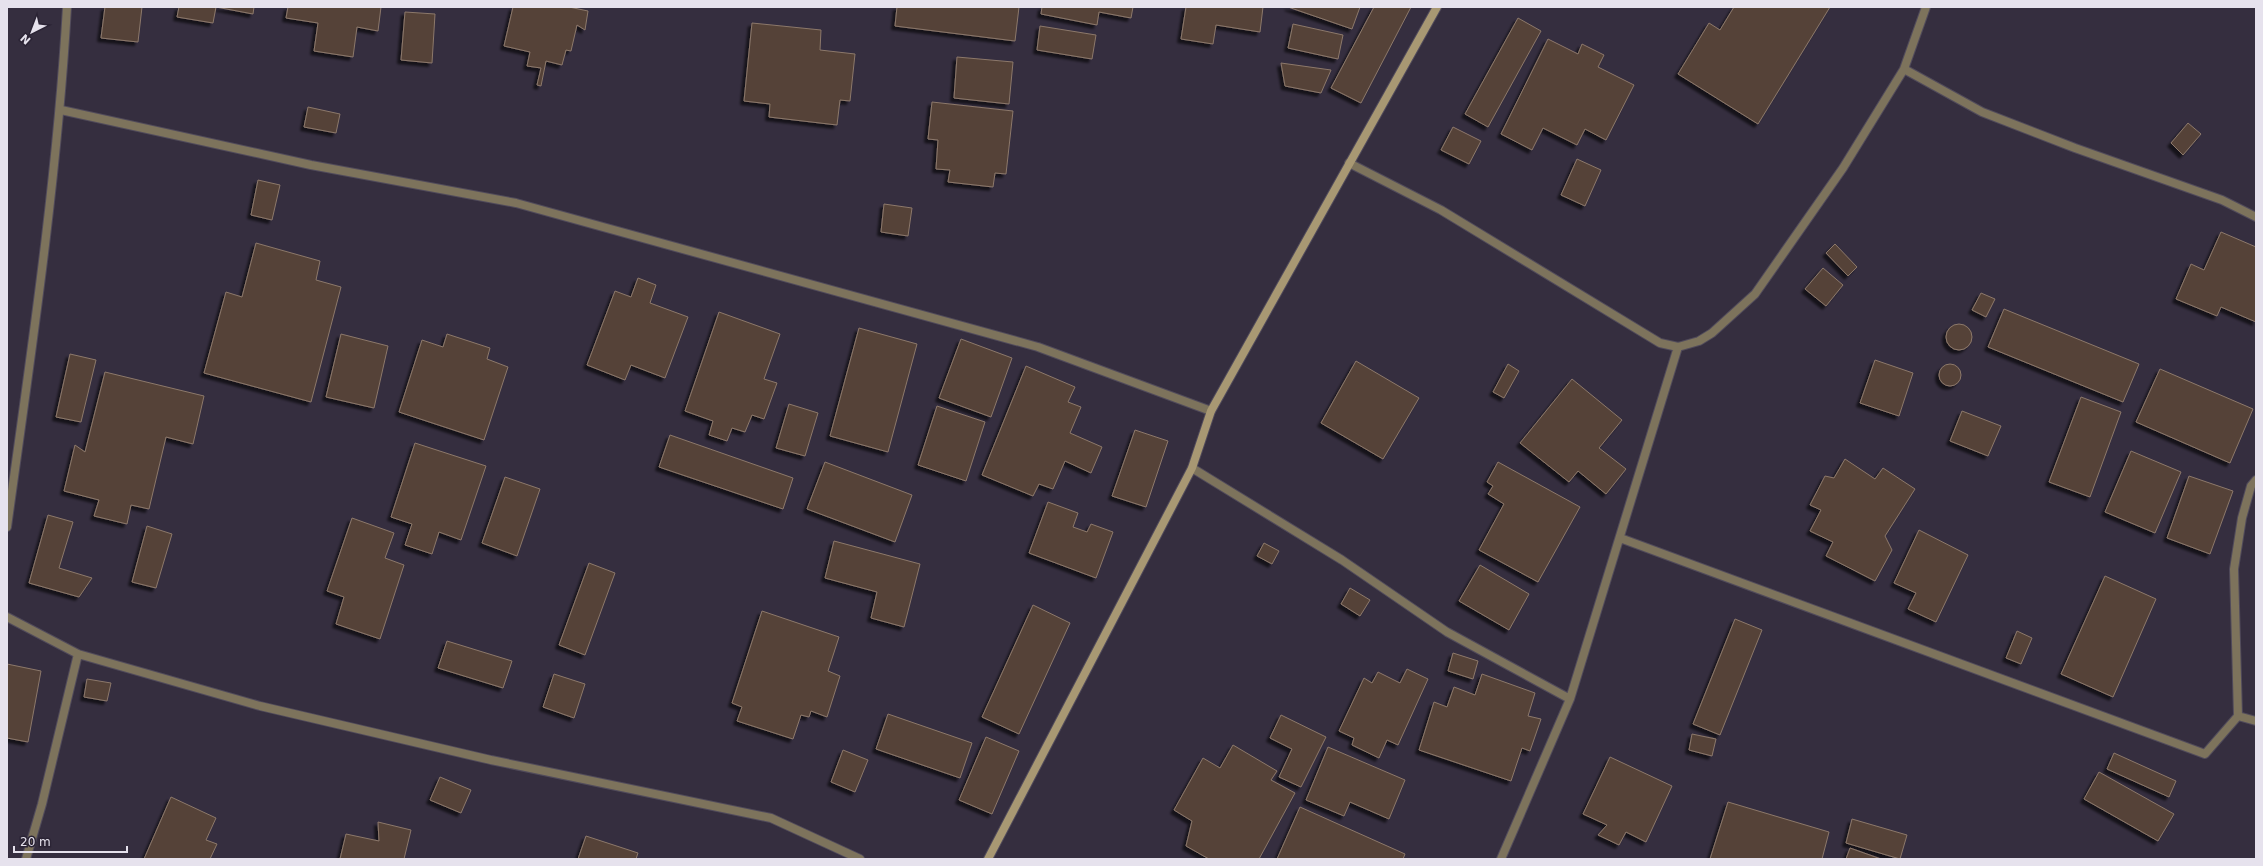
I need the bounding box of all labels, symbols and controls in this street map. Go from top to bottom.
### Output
north arrow [12,12,52,52]
text: N [18,31,33,47]
scale bar [14,828,127,854]
text: 20 m [20,835,51,849]

